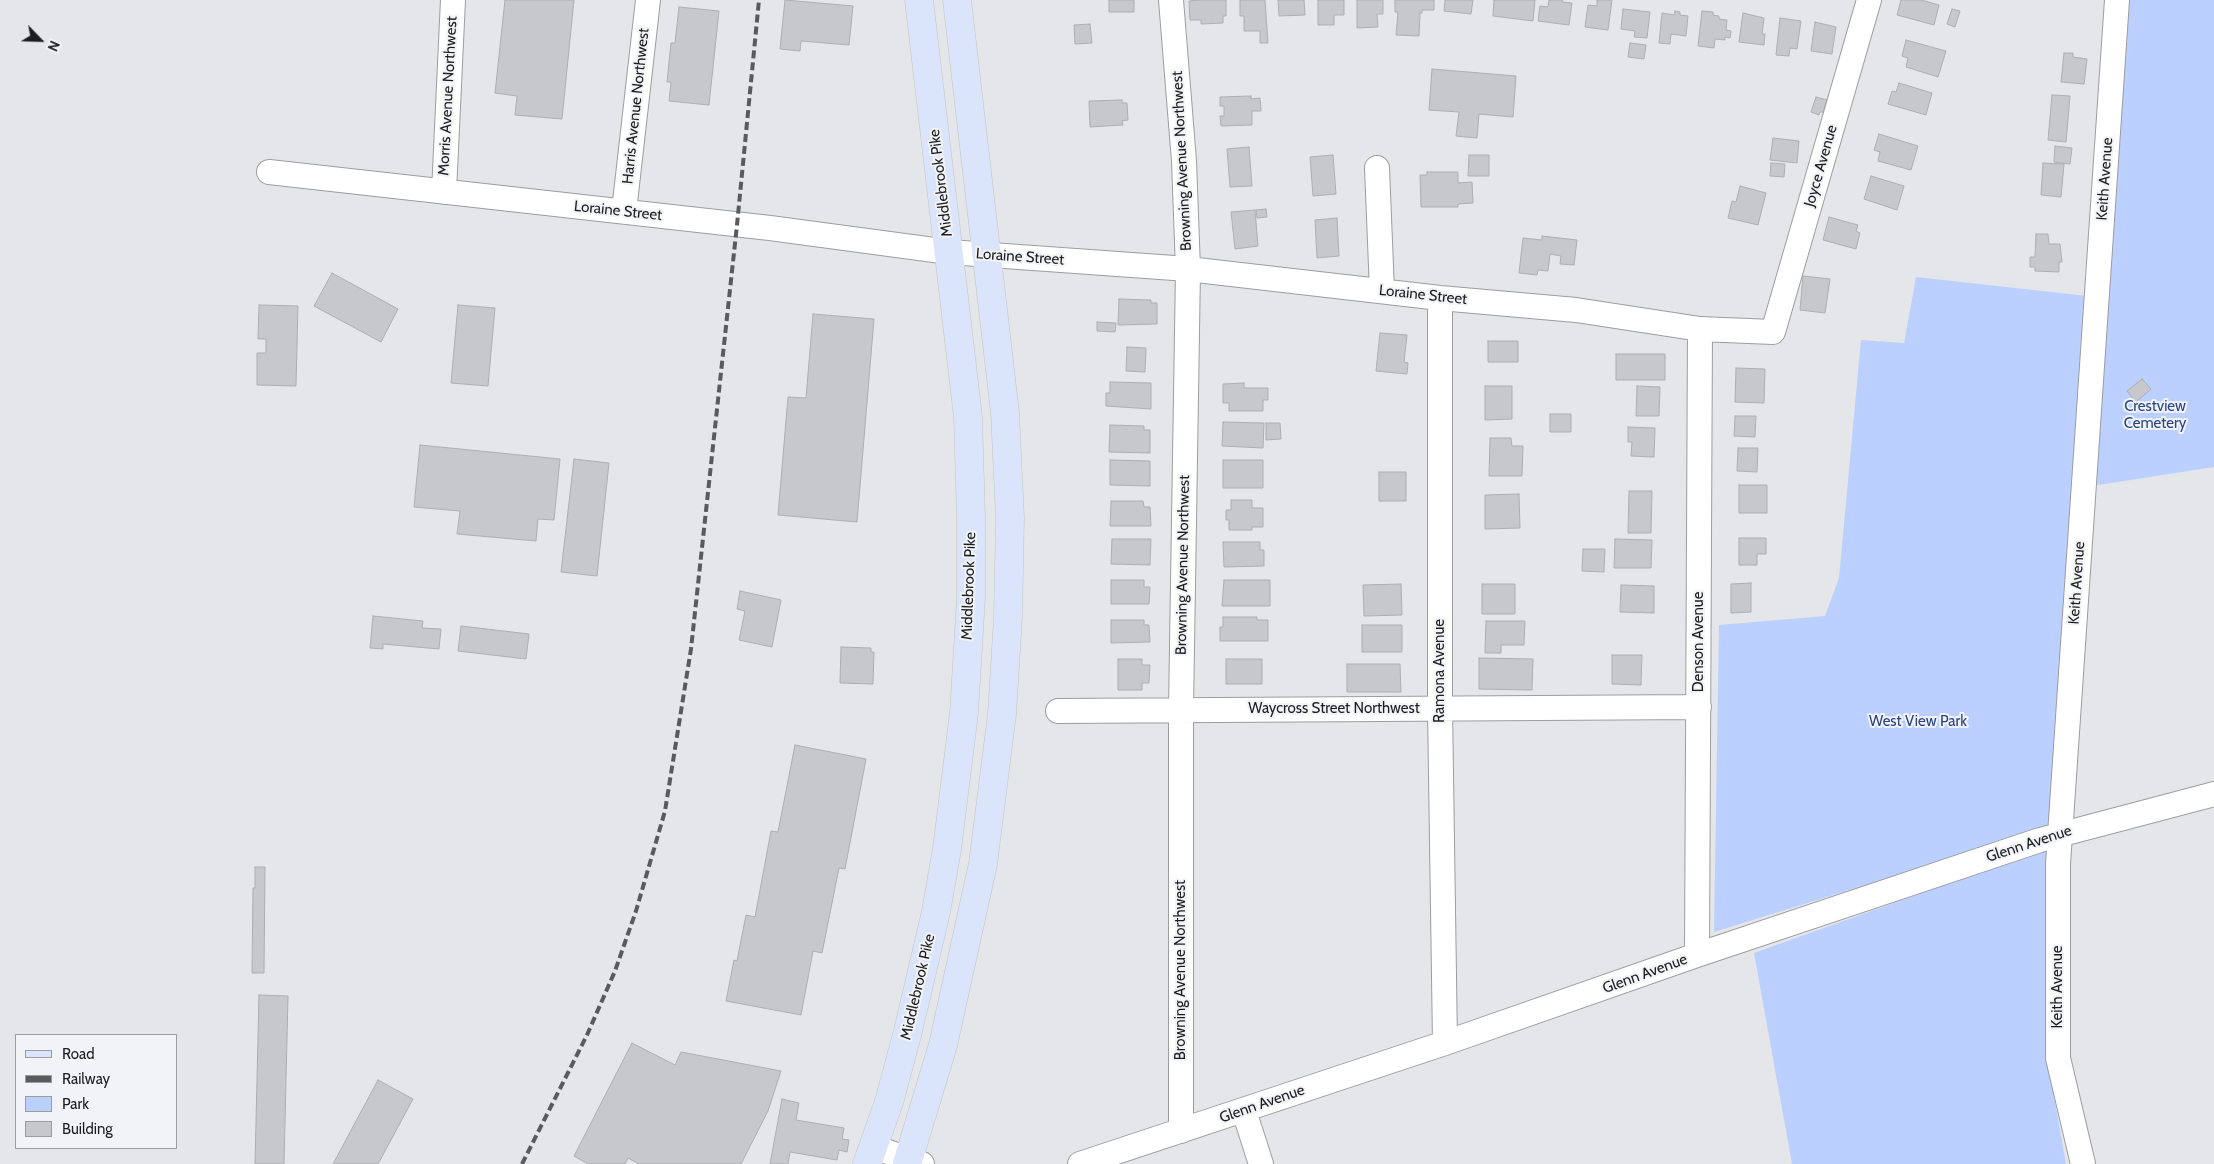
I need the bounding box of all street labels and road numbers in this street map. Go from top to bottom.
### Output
street label: Morris Avenue Northwest [435,16,461,176]
street label: Harris Avenue Northwest [619,27,653,185]
street label: Browning Avenue Northwest [1168,70,1196,252]
street label: Joyce Avenue [1801,123,1841,209]
street label: Middlebrook Pike [925,128,957,238]
street label: Keith Avenue [2093,137,2117,221]
street label: Loraine Street [573,197,663,225]
street label: Loraine Street [975,245,1065,269]
street label: Loraine Street [1378,281,1468,309]
street label: Browning Avenue Northwest [1172,475,1194,655]
street label: Middlebrook Pike [958,532,980,640]
street label: Keith Avenue [2065,541,2089,625]
street label: Denson Avenue [1690,592,1708,692]
street label: Ramona Avenue [1431,619,1449,723]
street label: Waycross Street Northwest [1248,700,1420,718]
street label: Glenn Avenue [1984,822,2074,866]
street label: Browning Avenue Northwest [1172,880,1190,1060]
street label: Middlebrook Pike [897,932,939,1042]
street label: Keith Avenue [2049,946,2067,1028]
street label: Glenn Avenue [1600,950,1690,998]
street label: Glenn Avenue [1217,1081,1307,1127]

